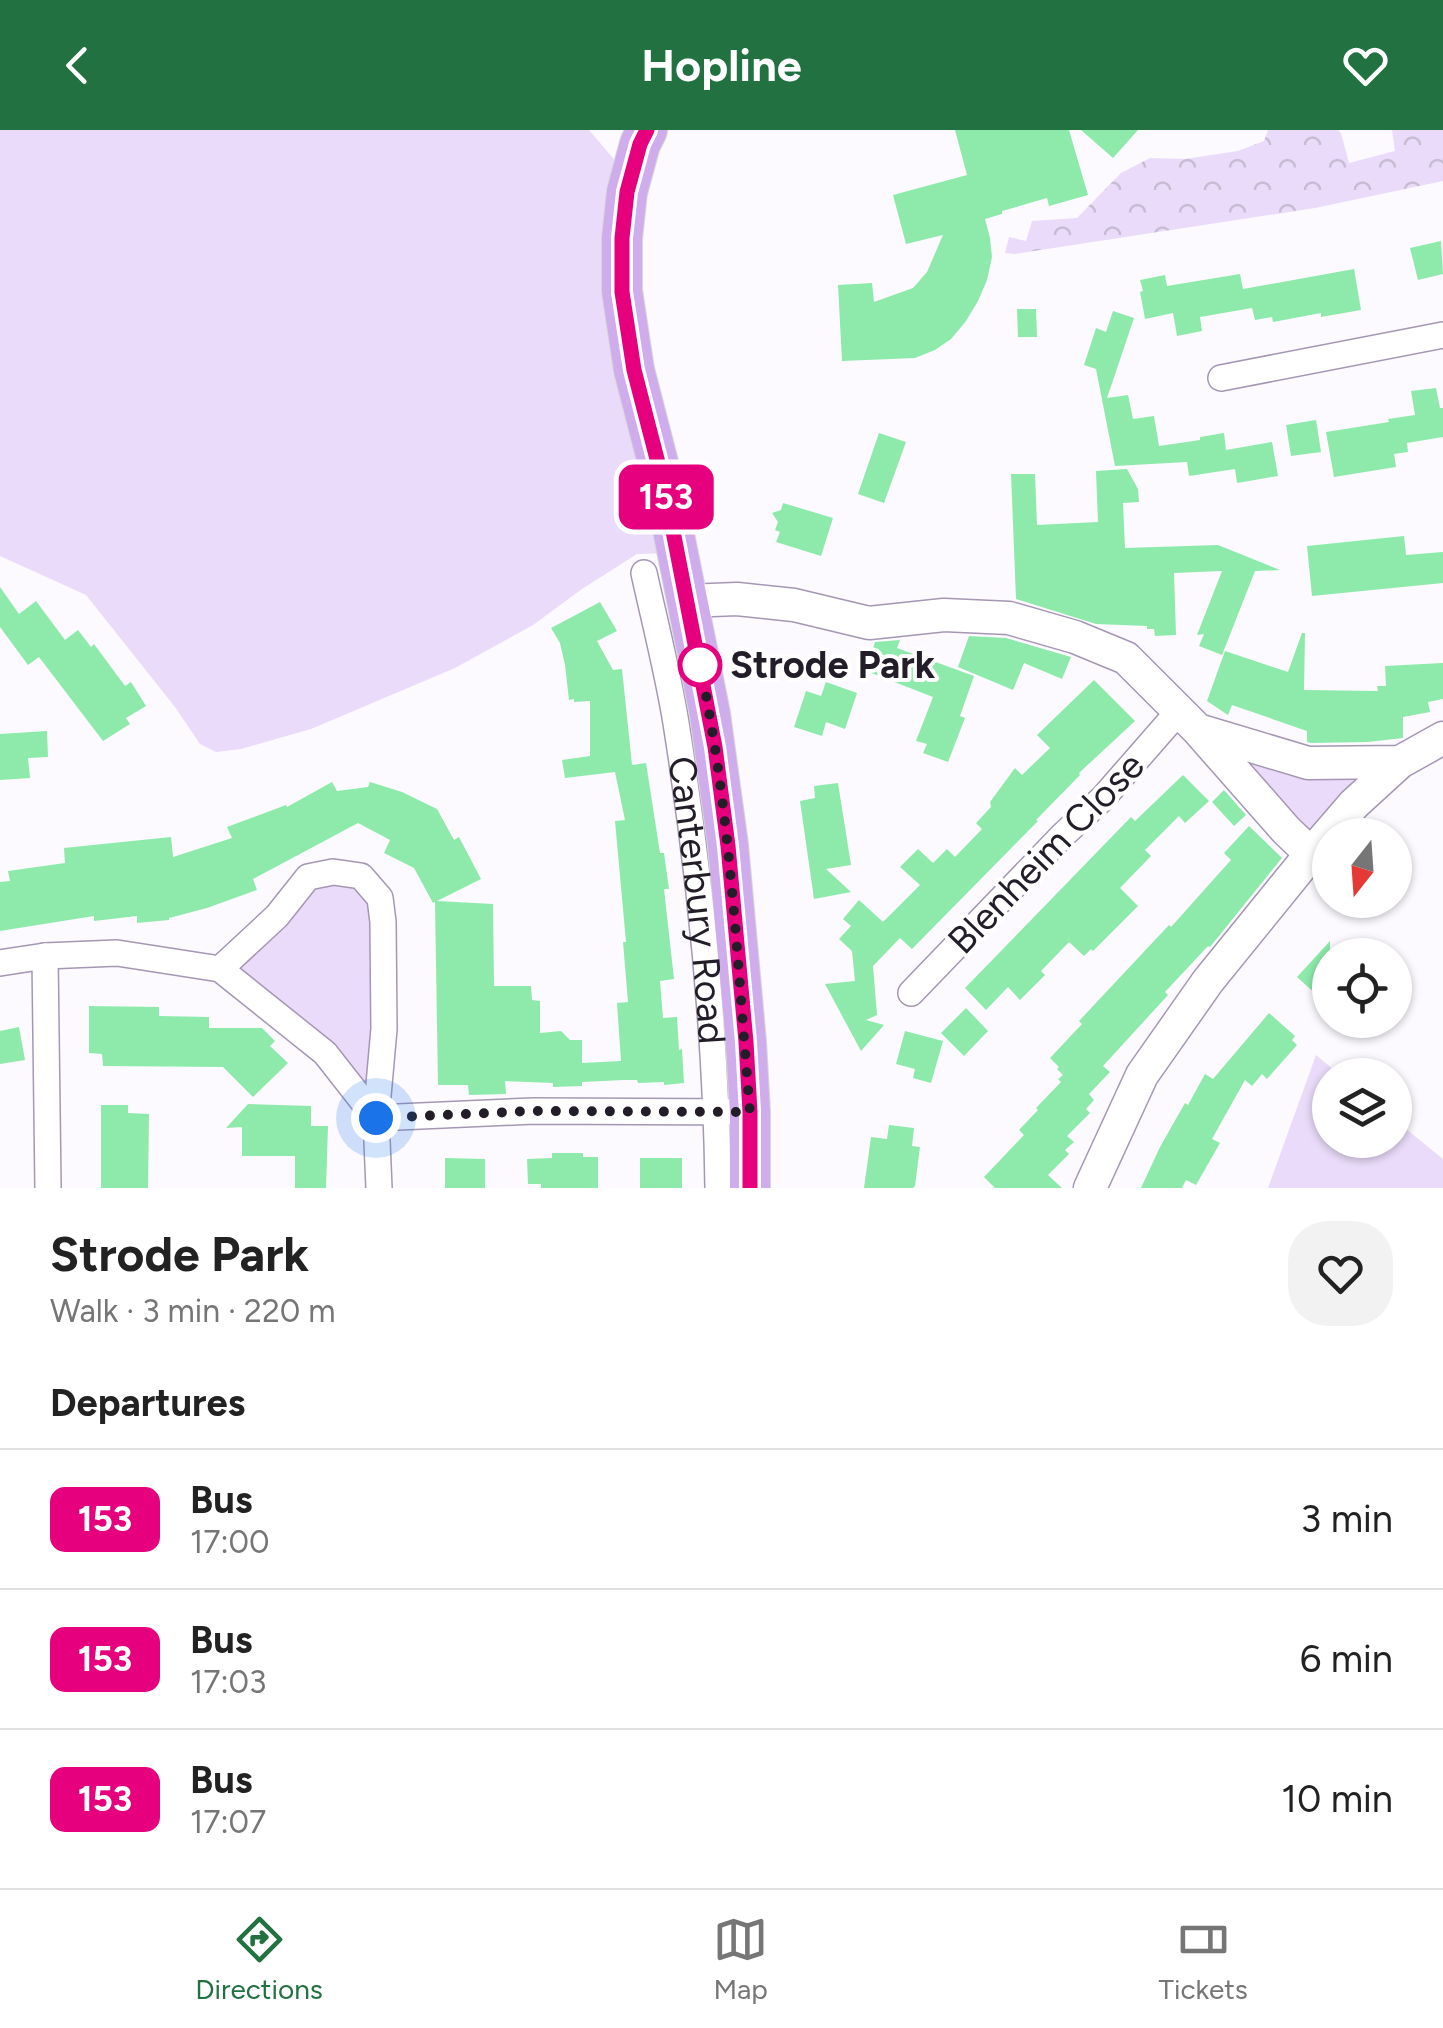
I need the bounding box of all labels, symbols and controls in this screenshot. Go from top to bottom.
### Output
icon: back [50,38,105,93]
text: Hopline [641,38,802,92]
icon: heart [1338,38,1393,93]
line badge: 153 [608,464,724,530]
text: 153 [639,476,693,518]
place label: Strode Park [730,642,936,688]
marker: Strode Park [679,644,721,686]
street label: Blenheim Close [938,743,1154,963]
street label: Canterbury Road [658,753,735,1046]
north arrow [1312,818,1412,918]
map controls [1312,818,1412,1158]
button: locate [1312,938,1412,1038]
button: layers [1312,1058,1412,1158]
your location [351,1093,401,1143]
button: heart [1288,1221,1393,1326]
text: Strode Park [50,1225,309,1283]
text: Walk · 3 min · 220 m [50,1292,335,1330]
text: Departures [50,1380,245,1426]
text: Bus [190,1477,253,1523]
text: 3 min [1301,1496,1393,1542]
text: 153 [78,1498,132,1540]
text: 17:00 [190,1523,270,1561]
text: Bus [190,1617,253,1663]
text: 6 min [1300,1636,1393,1682]
text: 153 [78,1638,132,1680]
text: 17:03 [190,1663,266,1701]
text: Bus [190,1757,253,1803]
text: 10 min [1281,1776,1393,1822]
text: 153 [78,1778,132,1820]
text: 17:07 [190,1803,266,1841]
tab: Directions [195,1912,323,2006]
tab: Map [713,1912,768,2006]
tab: Tickets [1159,1912,1248,2006]

